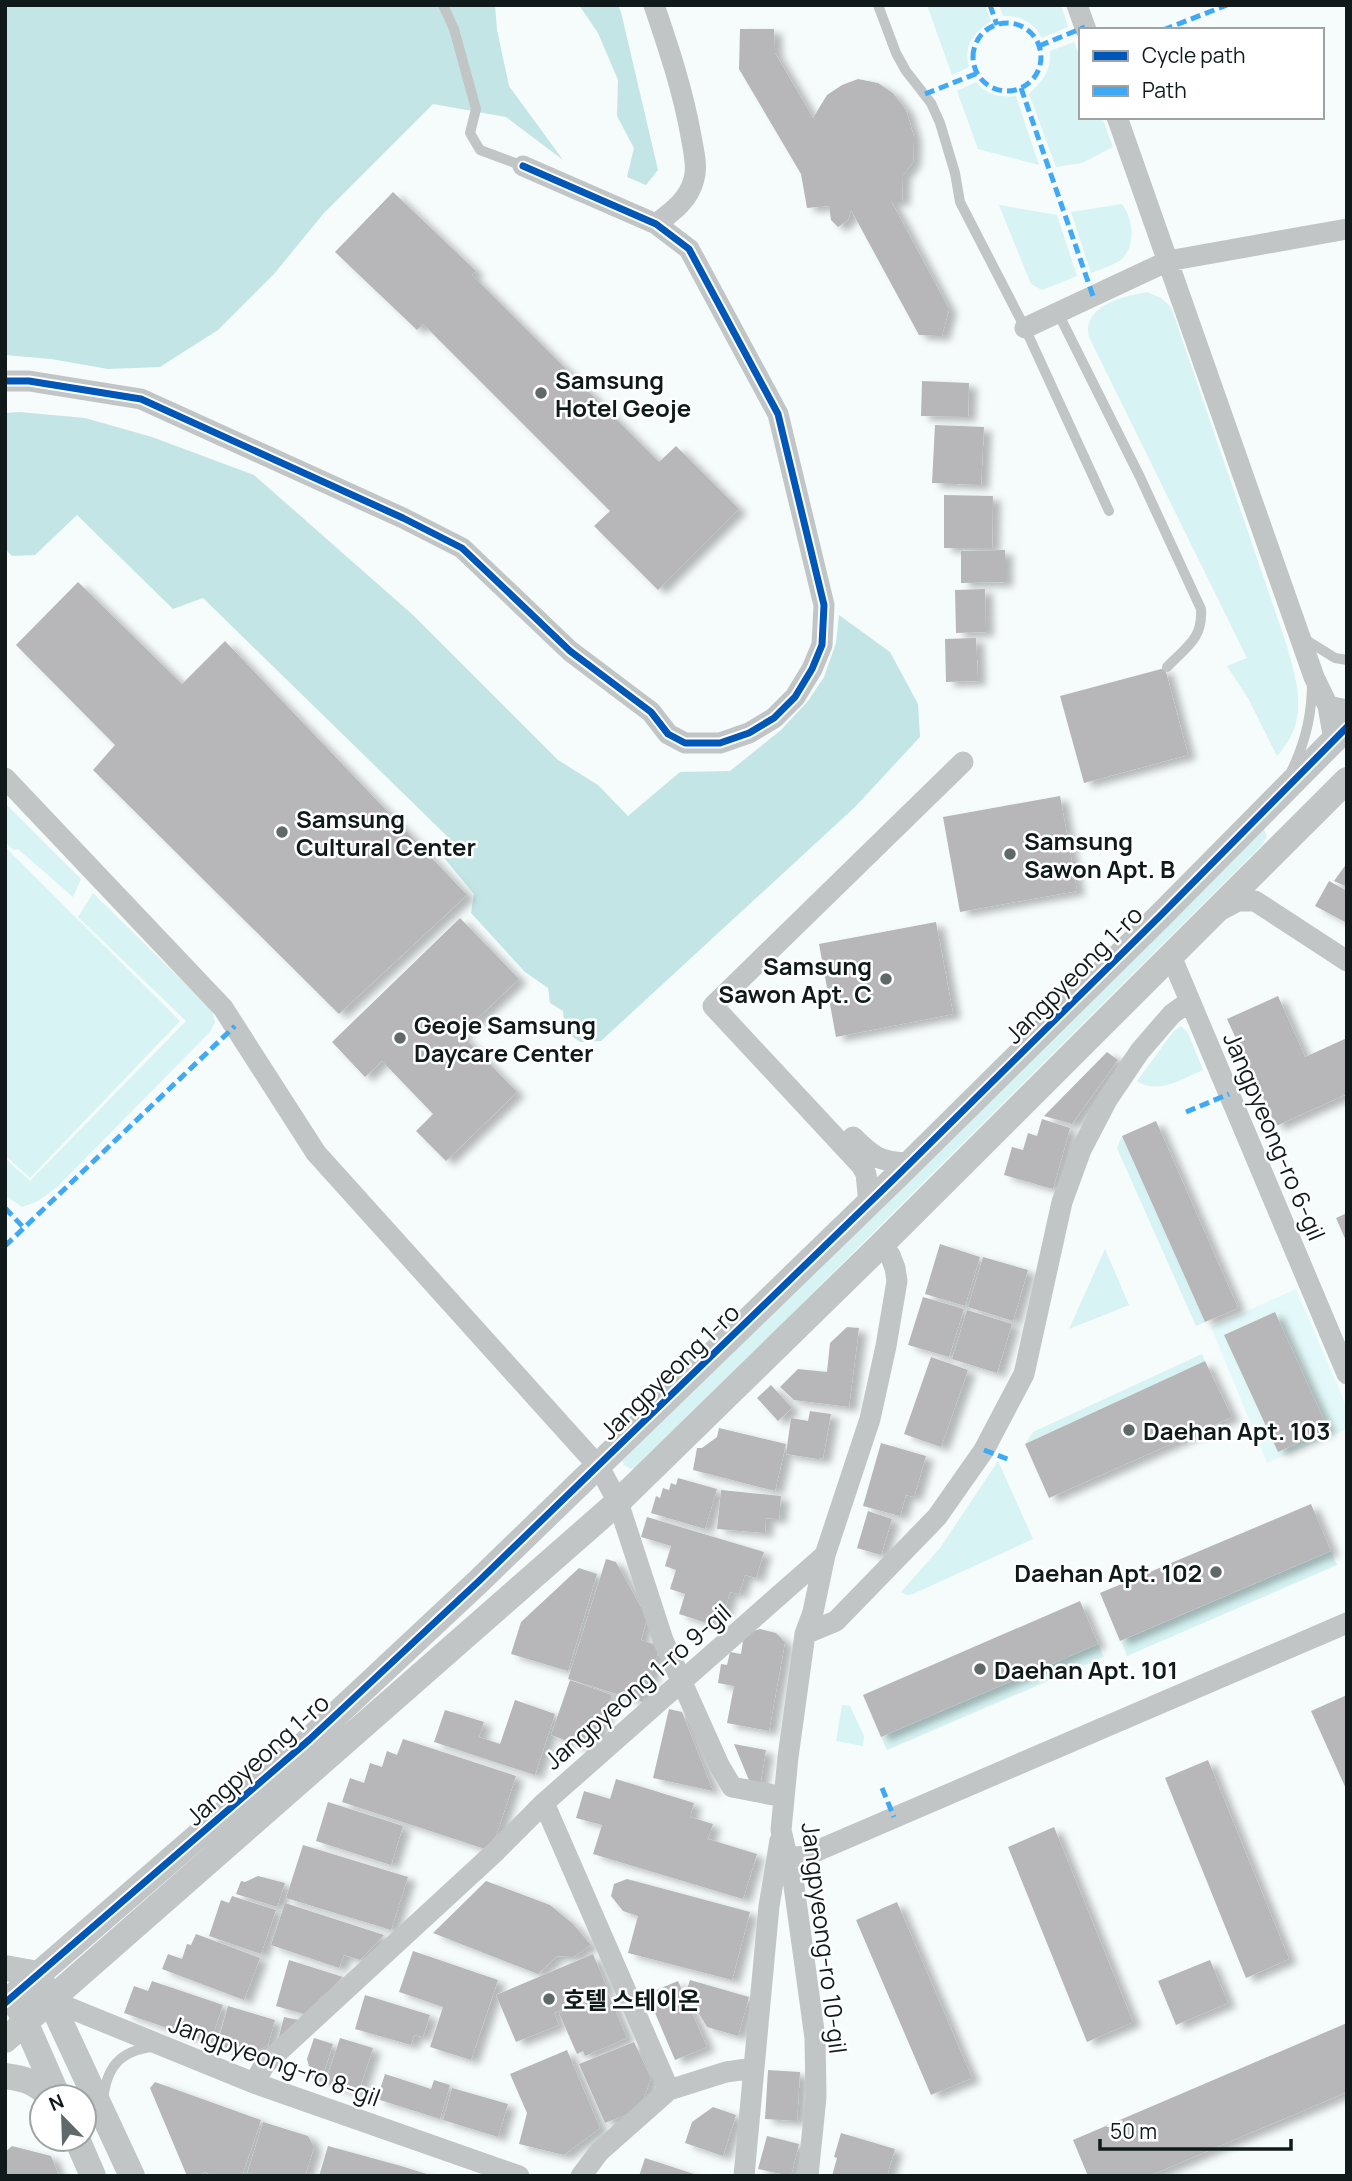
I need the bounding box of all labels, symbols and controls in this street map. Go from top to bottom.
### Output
legend [1079,28,1324,119]
text: Cycle path [1142,41,1245,69]
text: Path [1142,76,1187,104]
place label: Samsung Hotel Geoje [555,363,691,424]
marker: Samsung Hotel Geoje [533,385,549,401]
place label: Samsung Cultural Center [296,802,476,863]
marker: Samsung Cultural Center [274,824,290,840]
place label: Samsung Sawon Apt. B [1024,824,1175,885]
marker: Samsung Sawon Apt. B [1002,846,1018,862]
street label: Jangpyeong 1-ro [997,898,1149,1050]
place label: Samsung Sawon Apt. C [718,949,872,1010]
marker: Samsung Sawon Apt. C [878,971,894,987]
place label: Geoje Samsung Daycare Center [414,1008,596,1069]
street label: Jangpyeong-ro 6-gil [1216,1027,1334,1245]
marker: Geoje Samsung Daycare Center [392,1030,408,1046]
street label: Jangpyeong 1-ro [592,1296,746,1446]
place label: Daehan Apt. 103 [1143,1414,1330,1447]
marker: Daehan Apt. 103 [1121,1422,1137,1438]
place label: Daehan Apt. 102 [1014,1556,1202,1589]
marker: Daehan Apt. 102 [1208,1564,1224,1580]
street label: Jangpyeong 1-ro 9-gil [537,1596,737,1776]
place label: Daehan Apt. 101 [994,1653,1178,1686]
marker: Daehan Apt. 101 [972,1661,988,1677]
street label: Jangpyeong 1-ro [178,1686,336,1832]
street label: Jangpyeong-ro 10-gil [794,1821,856,2055]
place label: 호텔 스테이온 [563,1983,700,2016]
marker: 호텔 스테이온 [541,1991,557,2007]
street label: Jangpyeong-ro 8-gil [165,2006,385,2114]
north arrow [28,2083,98,2153]
text: N [45,2088,68,2117]
scale bar [1100,2108,1291,2152]
text: 50 m [1110,2117,1157,2145]

